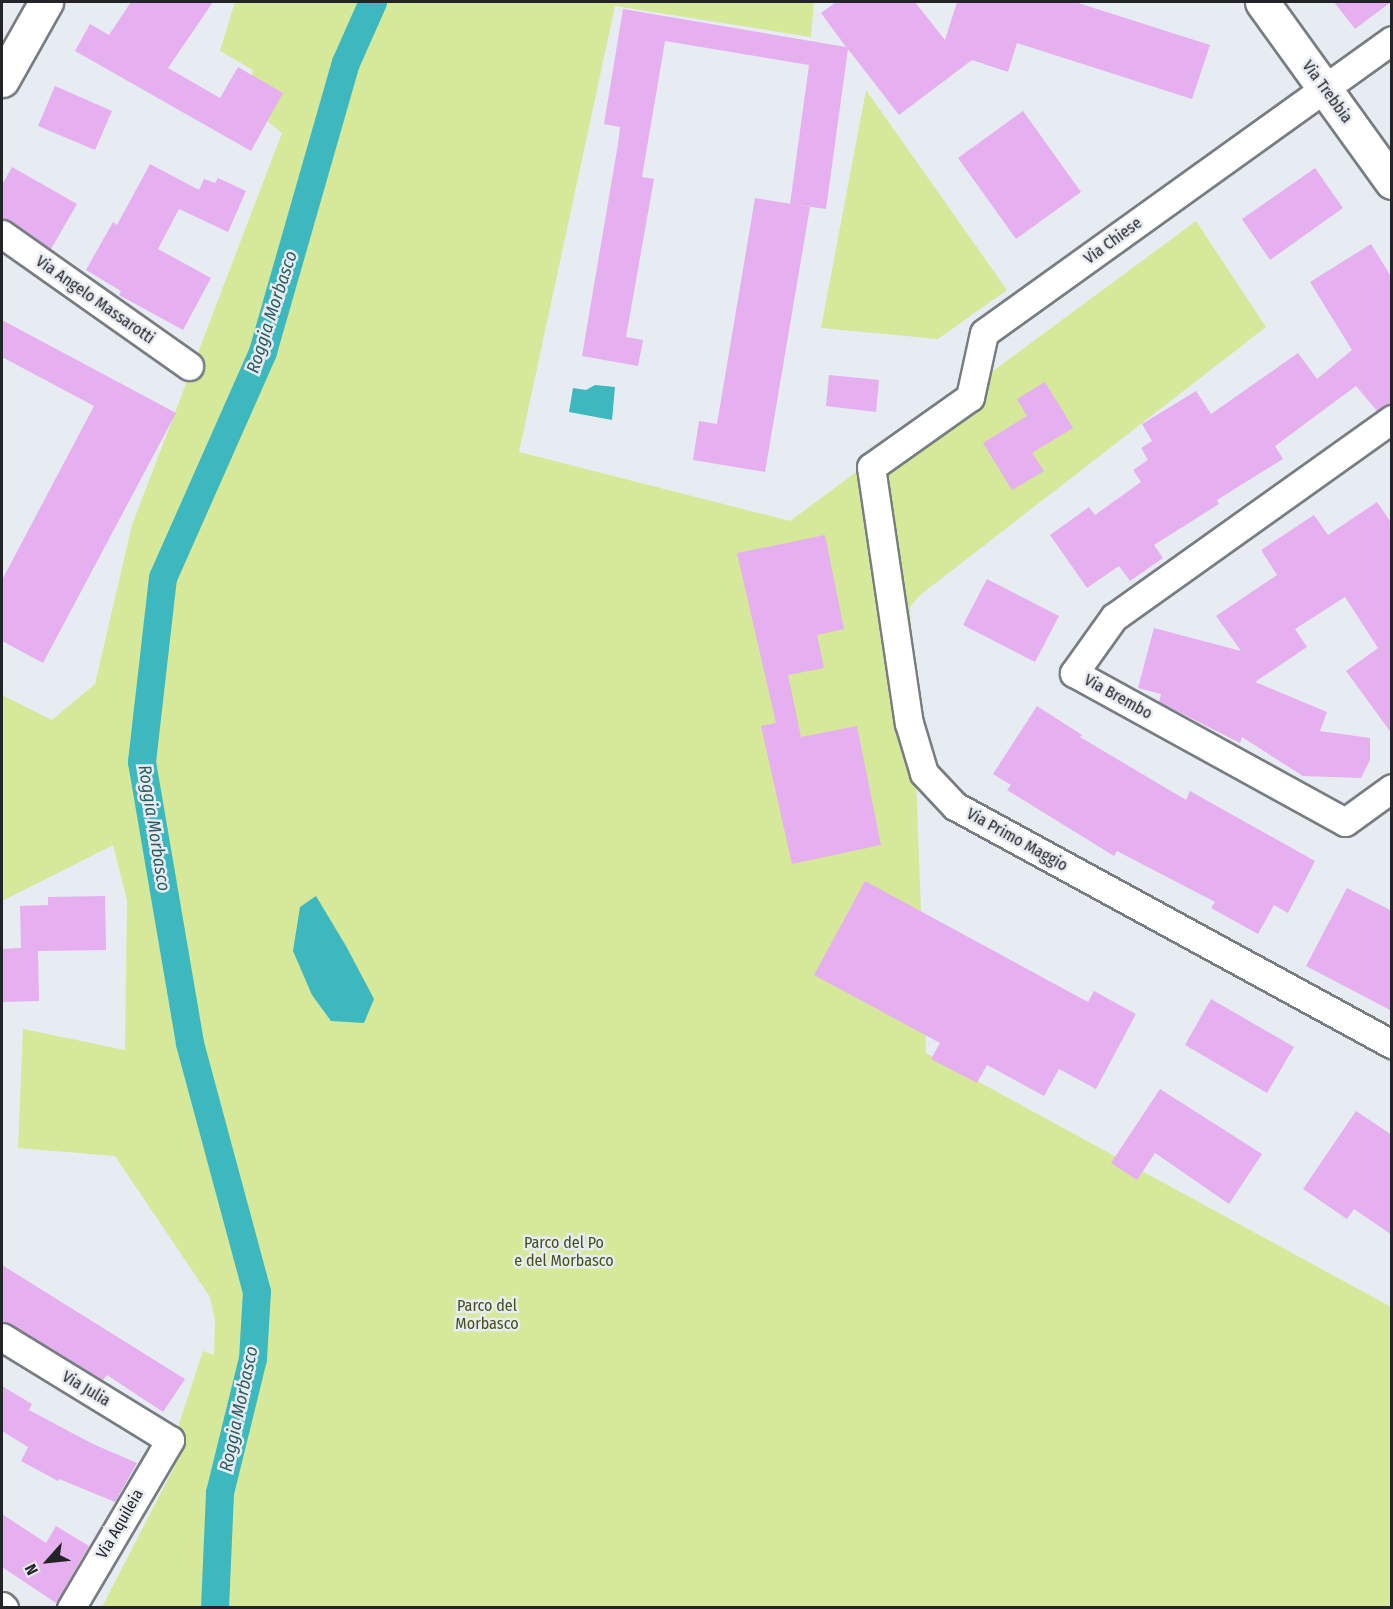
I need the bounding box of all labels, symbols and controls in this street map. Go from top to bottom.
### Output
street label: Via Trebbia [1298,57,1356,127]
street label: Via Chiese [1080,214,1146,268]
water label: Roggia Morbasco [242,248,302,376]
street label: Via Angelo Massarotti [32,252,158,348]
street label: Via Brembo [1081,670,1155,724]
water label: Roggia Morbasco [133,763,175,893]
street label: Via Primo Maggio [963,804,1071,876]
park label: Parco del Po e del Morbasco [514,1233,614,1271]
park label: Parco del Morbasco [455,1296,519,1334]
water label: Roggia Morbasco [215,1344,263,1474]
street label: Via Julia [59,1367,113,1411]
street label: Via Aquileia [92,1486,148,1562]
north arrow [18,1531,78,1591]
text: N [21,1561,42,1578]

